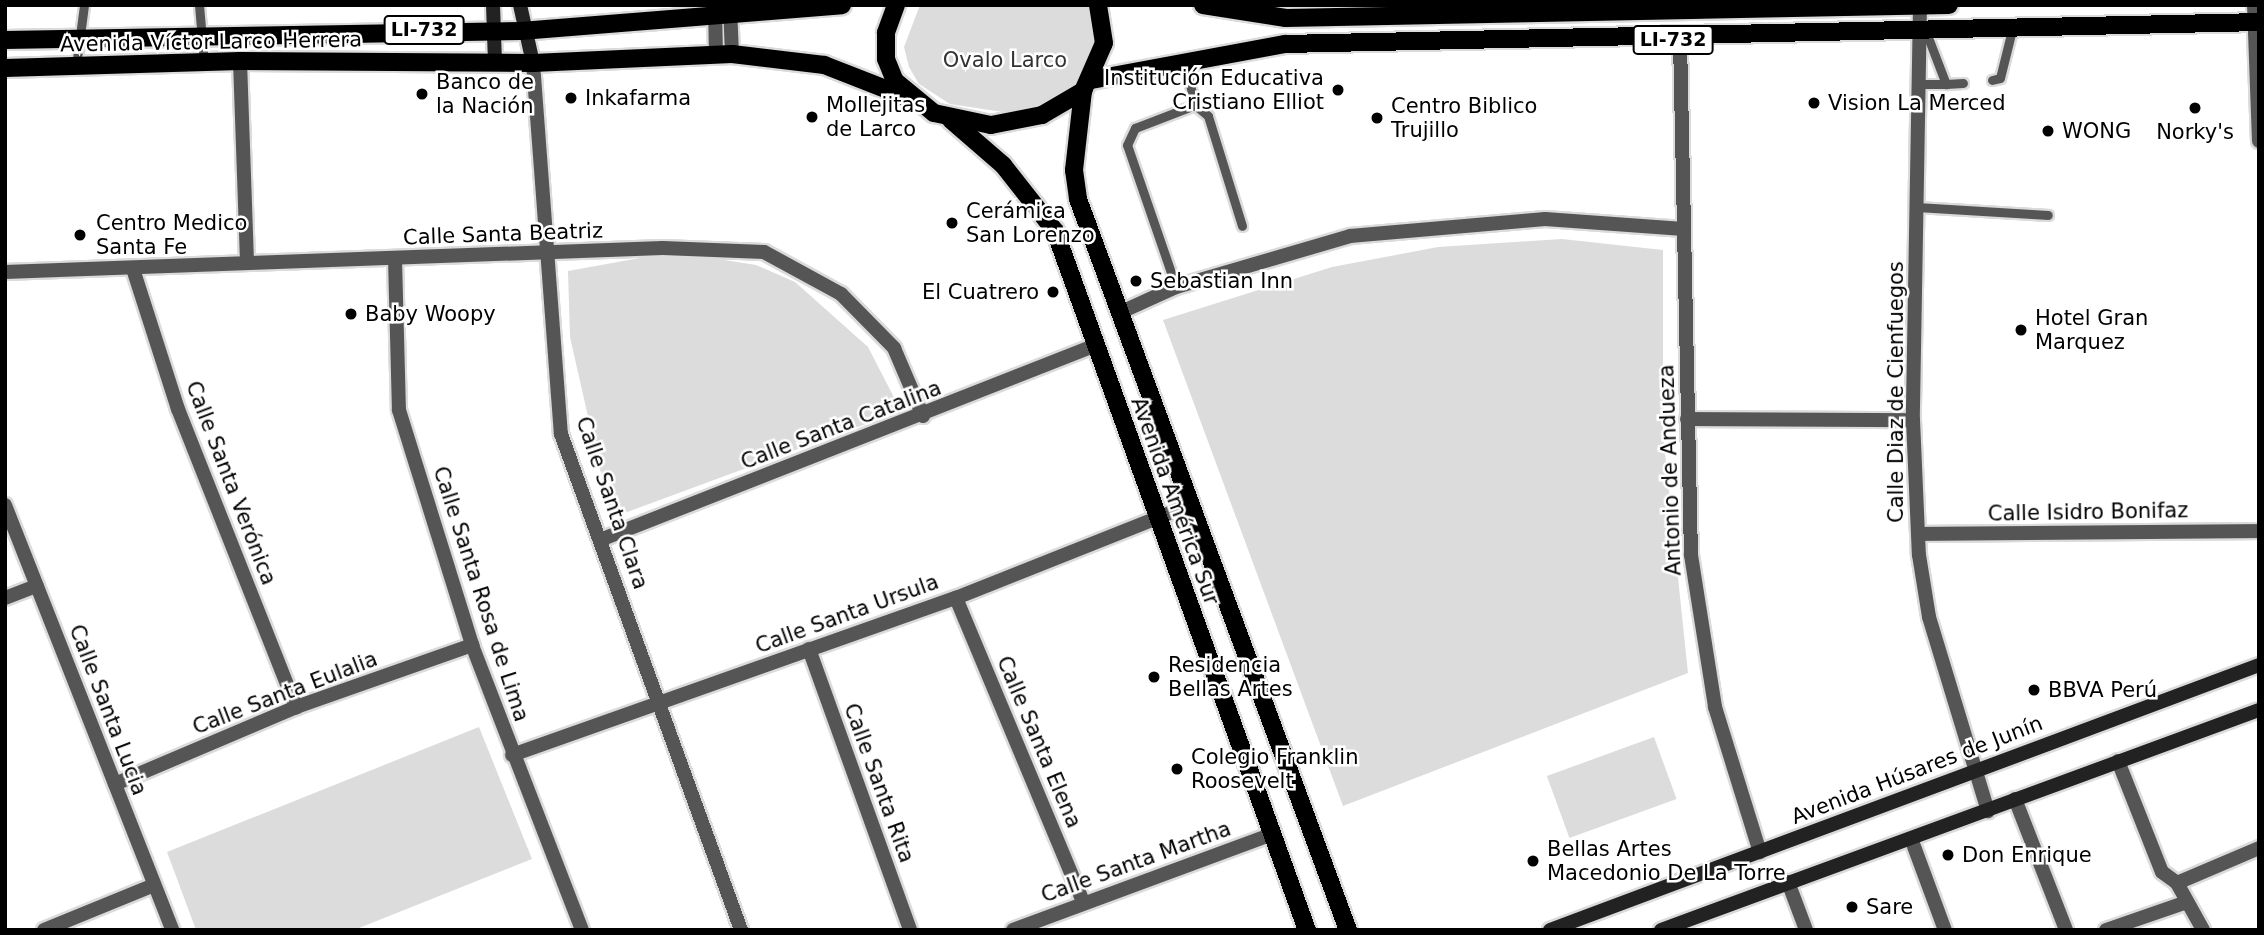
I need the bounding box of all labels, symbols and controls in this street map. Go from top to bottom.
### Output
road number: LI-732 [382,14,466,46]
road number: LI-732 [1631,24,1715,56]
street label: Avenida Víctor Larco Herrera [60,27,362,57]
park label: Ovalo Larco [943,47,1067,73]
place label: Institución Educativa Cristiano Elliot [1104,65,1324,115]
place label: Banco de la Nación [436,69,534,119]
marker: Institución Educativa Cristiano Elliot [1330,82,1346,98]
place label: Inkafarma [585,85,691,111]
marker: Banco de la Nación [414,86,430,102]
marker: Inkafarma [563,90,579,106]
place label: Vision La Merced [1828,90,2006,116]
place label: Mollejitas de Larco [826,92,925,142]
place label: Centro Biblico Trujillo [1391,93,1537,143]
marker: Vision La Merced [1806,95,1822,111]
marker: Norky's [2187,100,2203,116]
marker: Mollejitas de Larco [804,109,820,125]
marker: Centro Biblico Trujillo [1369,110,1385,126]
place label: WONG [2062,118,2131,144]
place label: Norky's [2156,119,2234,145]
marker: WONG [2040,123,2056,139]
place label: Cerámica San Lorenzo [966,198,1095,248]
place label: Centro Medico Santa Fe [96,210,247,260]
marker: Cerámica San Lorenzo [944,215,960,231]
street label: Calle Santa Beatriz [403,218,603,250]
marker: Centro Medico Santa Fe [70,225,90,245]
street label: Calle Diaz de Cienfuegos [1883,261,1909,523]
place label: Sebastian Inn [1150,268,1293,294]
marker: Sebastian Inn [1128,273,1144,289]
place label: El Cuatrero [922,279,1039,305]
marker: El Cuatrero [1045,284,1061,300]
place label: Baby Woopy [365,301,496,327]
place label: Hotel Gran Marquez [2035,305,2148,355]
marker: Baby Woopy [343,306,359,322]
marker: Hotel Gran Marquez [2013,322,2029,338]
street label: Antonio de Andueza [1654,364,1686,576]
street label: Calle Santa Catalina [737,375,945,475]
street label: Calle Santa Verónica [180,378,282,588]
street label: Avenida América Sur [1126,394,1224,608]
street label: Calle Santa Clara [571,413,653,593]
street label: Calle Santa Rosa de Lima [428,463,534,725]
street label: Calle Isidro Bonifaz [1988,498,2188,526]
street label: Calle Santa Ursula [752,569,942,659]
street label: Calle Santa Lucia [64,621,152,799]
street label: Calle Santa Eulalia [189,646,381,740]
street label: Calle Santa Elena [991,652,1087,832]
place label: Residencia Bellas Artes [1168,652,1293,702]
marker: Residencia Bellas Artes [1146,669,1162,685]
place label: BBVA Perú [2048,677,2157,703]
marker: BBVA Perú [2026,682,2042,698]
street label: Calle Santa Rita [838,700,920,866]
street label: Avenida Húsares de Junín [1788,710,2046,830]
place label: Colegio Franklin Roosevelt [1191,744,1358,794]
marker: Colegio Franklin Roosevelt [1169,761,1185,777]
street label: Calle Santa Martha [1038,816,1234,908]
place label: Bellas Artes Macedonio De La Torre [1547,836,1786,886]
place label: Don Enrique [1962,842,2092,868]
marker: Don Enrique [1940,847,1956,863]
marker: Bellas Artes Macedonio De La Torre [1525,853,1541,869]
place label: Sare [1866,894,1913,920]
marker: Sare [1844,899,1860,915]

